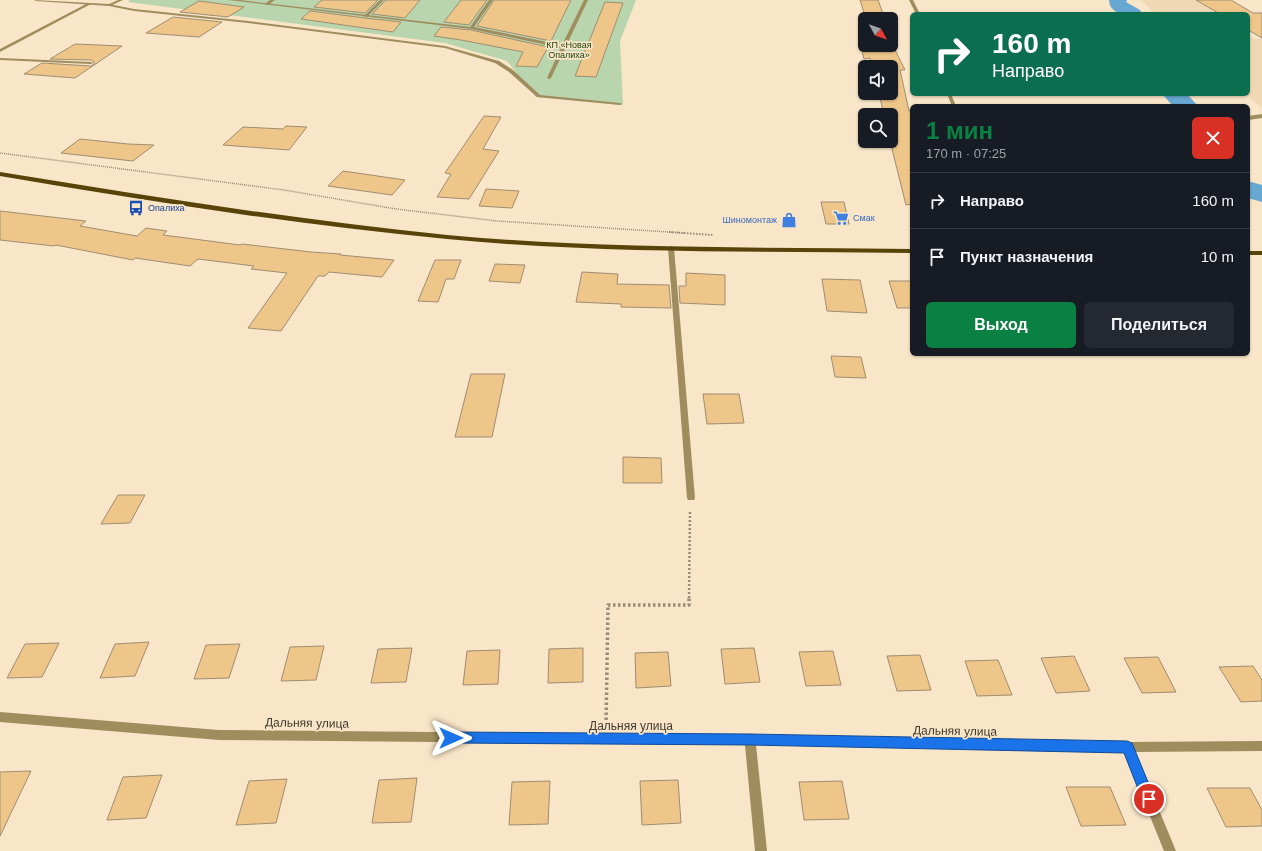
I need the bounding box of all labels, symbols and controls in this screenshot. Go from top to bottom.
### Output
north arrow [858,12,898,52]
map controls [858,12,898,148]
icon: right [926,28,978,80]
text: 160 m [992,28,1071,59]
park label: КП «Новая Опалиха» [546,40,592,60]
button: sound [858,60,898,100]
text: Направо [992,61,1064,81]
button: search [858,108,898,148]
text: 1 мин [926,117,993,144]
button: close [1192,117,1234,159]
text: 170 m · 07:25 [926,146,1006,161]
icon: right [926,190,948,212]
text: Направо [960,192,1024,209]
text: 160 m [1192,192,1234,209]
bus stop icon: Опалиха [127,199,145,217]
place label: Опалиха [148,203,185,213]
supermarket icon: Смак [832,209,850,227]
shop icon: Шиномонтаж [780,211,798,229]
place label: Смак [853,213,875,223]
place label: Шиномонтаж [723,215,777,225]
icon: arrive [926,246,948,268]
text: Пункт назначения [960,248,1093,265]
text: 10 m [1201,248,1234,265]
button: Выход [926,302,1076,348]
button: Поделиться [1084,302,1234,348]
street label: Дальняя улица [265,715,349,731]
position arrow [430,717,472,759]
street label: Дальняя улица [589,719,673,733]
street label: Дальняя улица [913,723,997,739]
pin [1132,782,1166,816]
icon: arrive [1138,788,1160,810]

